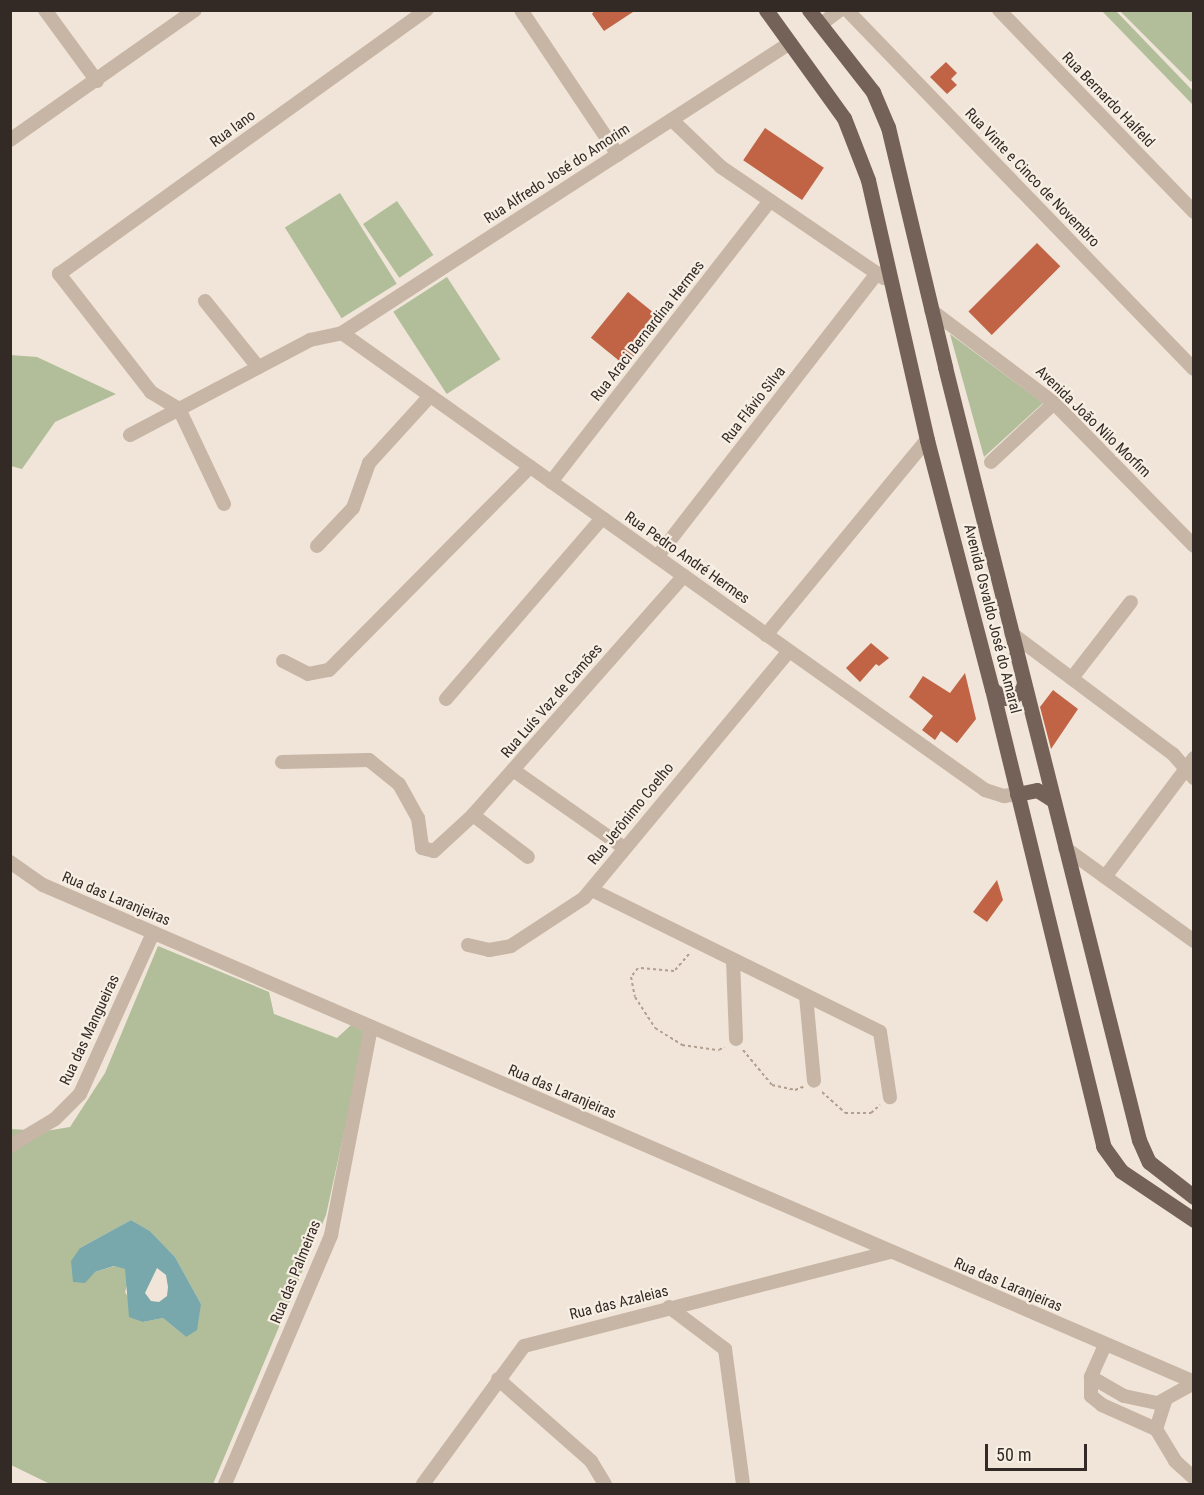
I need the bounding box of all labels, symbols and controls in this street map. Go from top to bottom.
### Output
street label: Rua Bernardo Halfeld [1058,49,1158,151]
street label: Rua Vinte e Cinco de Novembro [961,105,1103,251]
street label: Rua Iano [207,107,259,151]
street label: Rua Alfredo José do Amorim [481,120,633,228]
street label: Rua Araci Bernardina Hermes [588,257,708,405]
street label: Rua Flávio Silva [718,363,790,447]
street label: Avenida João Nilo Morfim [1032,363,1154,481]
street label: Rua Pedro André Hermes [621,508,753,608]
street label: Avenida Osvaldo José do Amaral [960,523,1024,715]
street label: Rua Luís Vaz de Camões [498,640,606,762]
street label: Rua Jerônimo Coelho [584,759,678,869]
street label: Rua das Laranjeiras [59,868,173,930]
street label: Rua das Mangueiras [56,972,124,1088]
street label: Rua das Laranjeiras [505,1061,619,1123]
street label: Rua das Palmeiras [267,1218,325,1326]
street label: Rua das Laranjeiras [951,1254,1065,1316]
street label: Rua das Azaleias [568,1282,670,1324]
scale bar [988,1432,1090,1470]
text: 50 m [996,1444,1031,1465]

